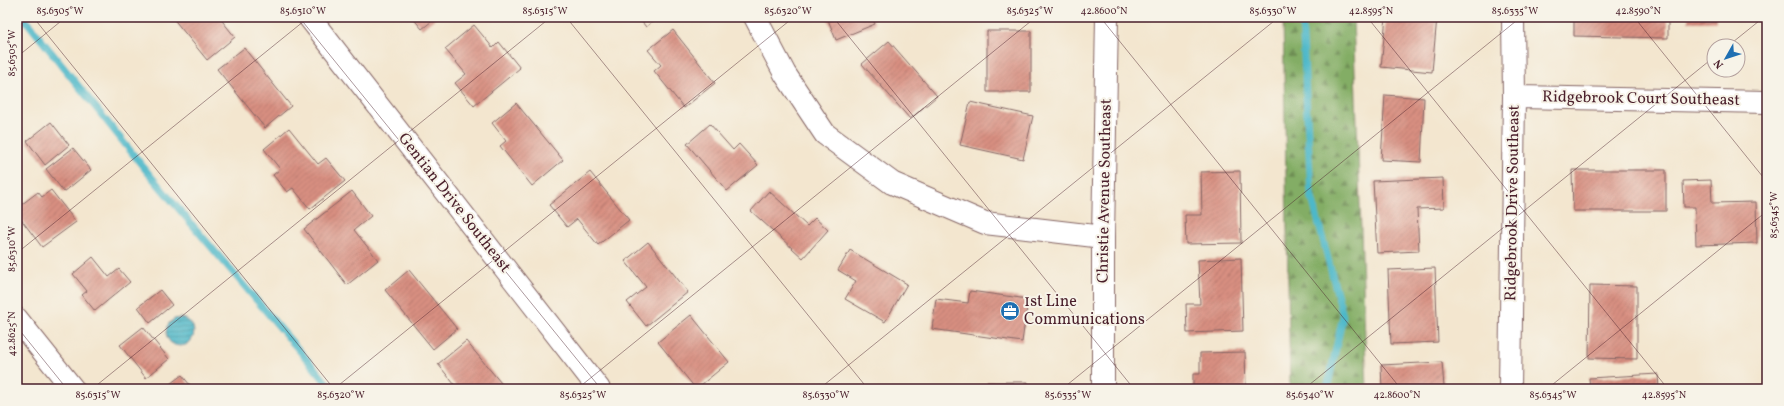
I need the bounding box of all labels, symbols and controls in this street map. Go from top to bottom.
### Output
text: 85.6305°W [37,4,84,18]
text: 85.6310°W [280,4,326,18]
text: 85.6315°W [522,4,568,18]
text: 85.6320°W [764,4,812,18]
text: 85.6325°W [1007,4,1053,18]
text: 42.8600°N [1080,4,1128,18]
text: 85.6330°W [1249,4,1297,18]
text: 42.8595°N [1349,4,1394,18]
text: 85.6335°W [1492,4,1538,18]
text: 42.8590°N [1615,4,1661,18]
text: 85.6305°W [5,30,19,77]
north arrow [1706,38,1746,78]
text: N [1711,56,1728,71]
street label: Ridgebrook Court Southeast [1542,86,1740,112]
street label: Christie Avenue Southeast [1092,98,1118,283]
street label: Ridgebrook Drive Southeast [1500,104,1526,301]
street label: Gentian Drive Southeast [392,129,516,278]
text: 85.6345°W [1767,192,1781,238]
text: 85.6310°W [5,226,19,272]
place label: 1st Line Communications [1024,291,1145,331]
office icon: 1st Line Communications [999,300,1021,322]
text: 42.8625°N [5,311,19,357]
text: 85.6315°W [75,388,121,402]
text: 85.6320°W [317,388,365,402]
text: 85.6325°W [560,388,606,402]
text: 85.6330°W [802,388,850,402]
text: 85.6335°W [1045,388,1091,402]
text: 85.6340°W [1286,388,1334,402]
text: 42.8600°N [1373,388,1421,402]
text: 85.6345°W [1530,388,1576,402]
text: 42.8595°N [1642,388,1687,402]

